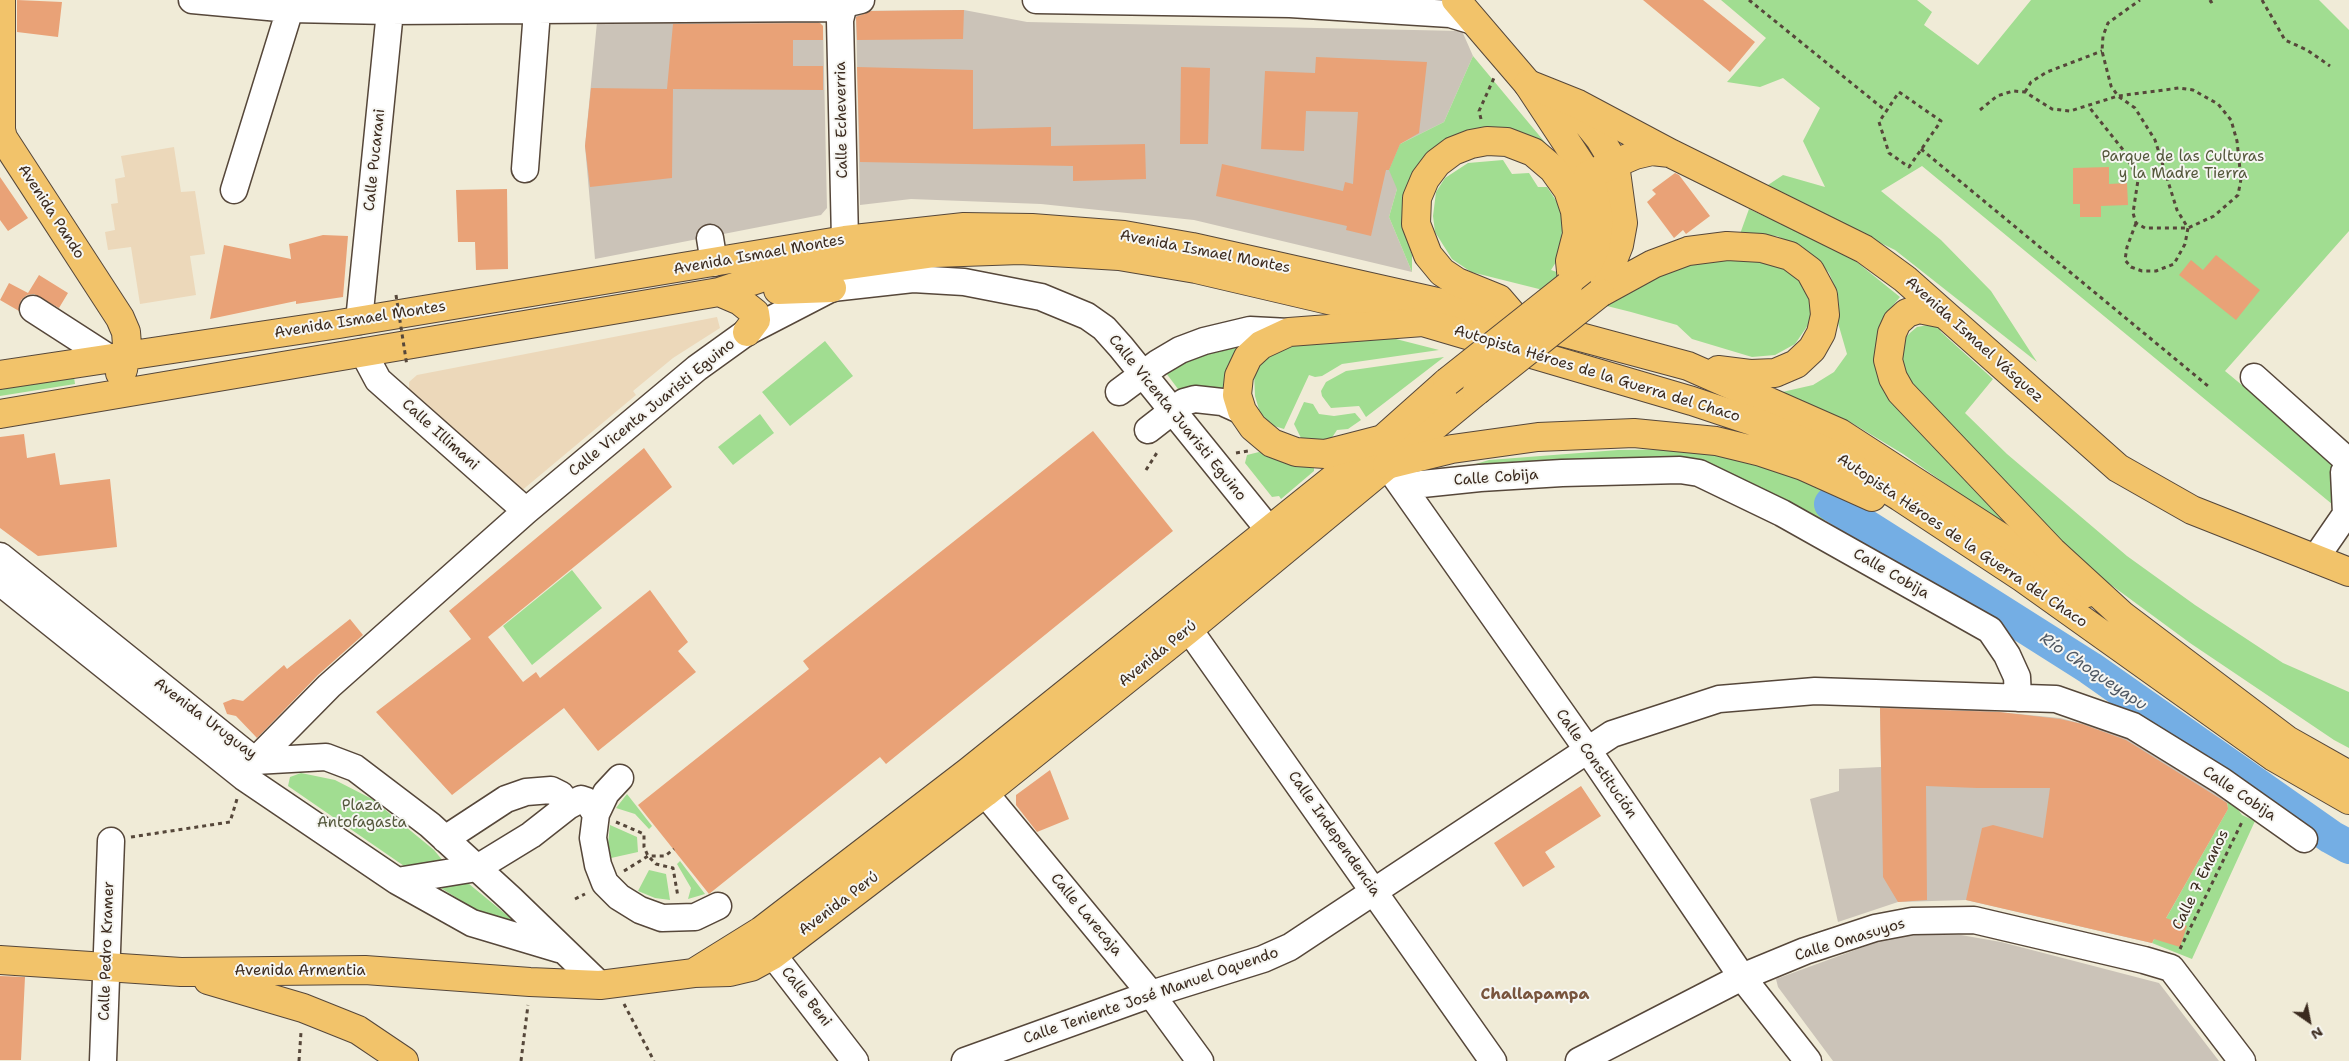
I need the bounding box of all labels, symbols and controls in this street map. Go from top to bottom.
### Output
street label: Calle Echeverria [832,61,852,179]
street label: Calle Pucarani [361,108,389,212]
park label: Parque de las Culturas y la Madre Tierra [2101,148,2265,183]
street label: Avenida Pando [14,162,88,262]
street label: Avenida Ismael Montes [1118,227,1292,277]
street label: Avenida Ismael Montes [672,231,846,279]
street label: Avenida Ismael Vásquez [1901,273,2047,407]
street label: Avenida Ismael Montes [273,298,447,342]
street label: Autopista Héroes de la Guerra del Chaco [1452,322,1742,426]
street label: Calle Vicenta Juaristi Eguino [1104,331,1250,505]
street label: Calle Vicenta Juaristi Eguino [565,335,739,481]
street label: Calle Illimani [398,396,482,474]
street label: Autopista Héroes de la Guerra del Chaco [1833,450,2091,632]
street label: Calle Cobija [1453,466,1539,490]
street label: Calle Cobija [1850,545,1932,603]
street label: Avenida Perú [1115,617,1201,691]
water label: Río Choqueyapu [2036,629,2150,715]
street label: Avenida Uruguay [150,674,260,764]
street label: Calle Constitución [1552,706,1640,822]
street label: Calle Cobija [2199,763,2279,825]
street label: Calle Independencia [1284,768,1384,900]
park label: Plaza Antofagasta [317,797,407,832]
street label: Calle 7 Enanos [2169,827,2233,933]
street label: Avenida Perú [795,868,883,940]
street label: Calle Larecaja [1046,870,1126,960]
street label: Calle Pedro Kramer [96,881,118,1021]
street label: Calle Omasuyos [1793,915,1907,965]
street label: Calle Teniente José Manuel Oquendo [1021,944,1281,1048]
street label: Avenida Armentia [235,962,365,980]
street label: Calle Beni [777,963,835,1031]
district label: Challapampa [1481,985,1589,1005]
north arrow [2284,996,2334,1046]
text: N [2308,1023,2327,1044]

